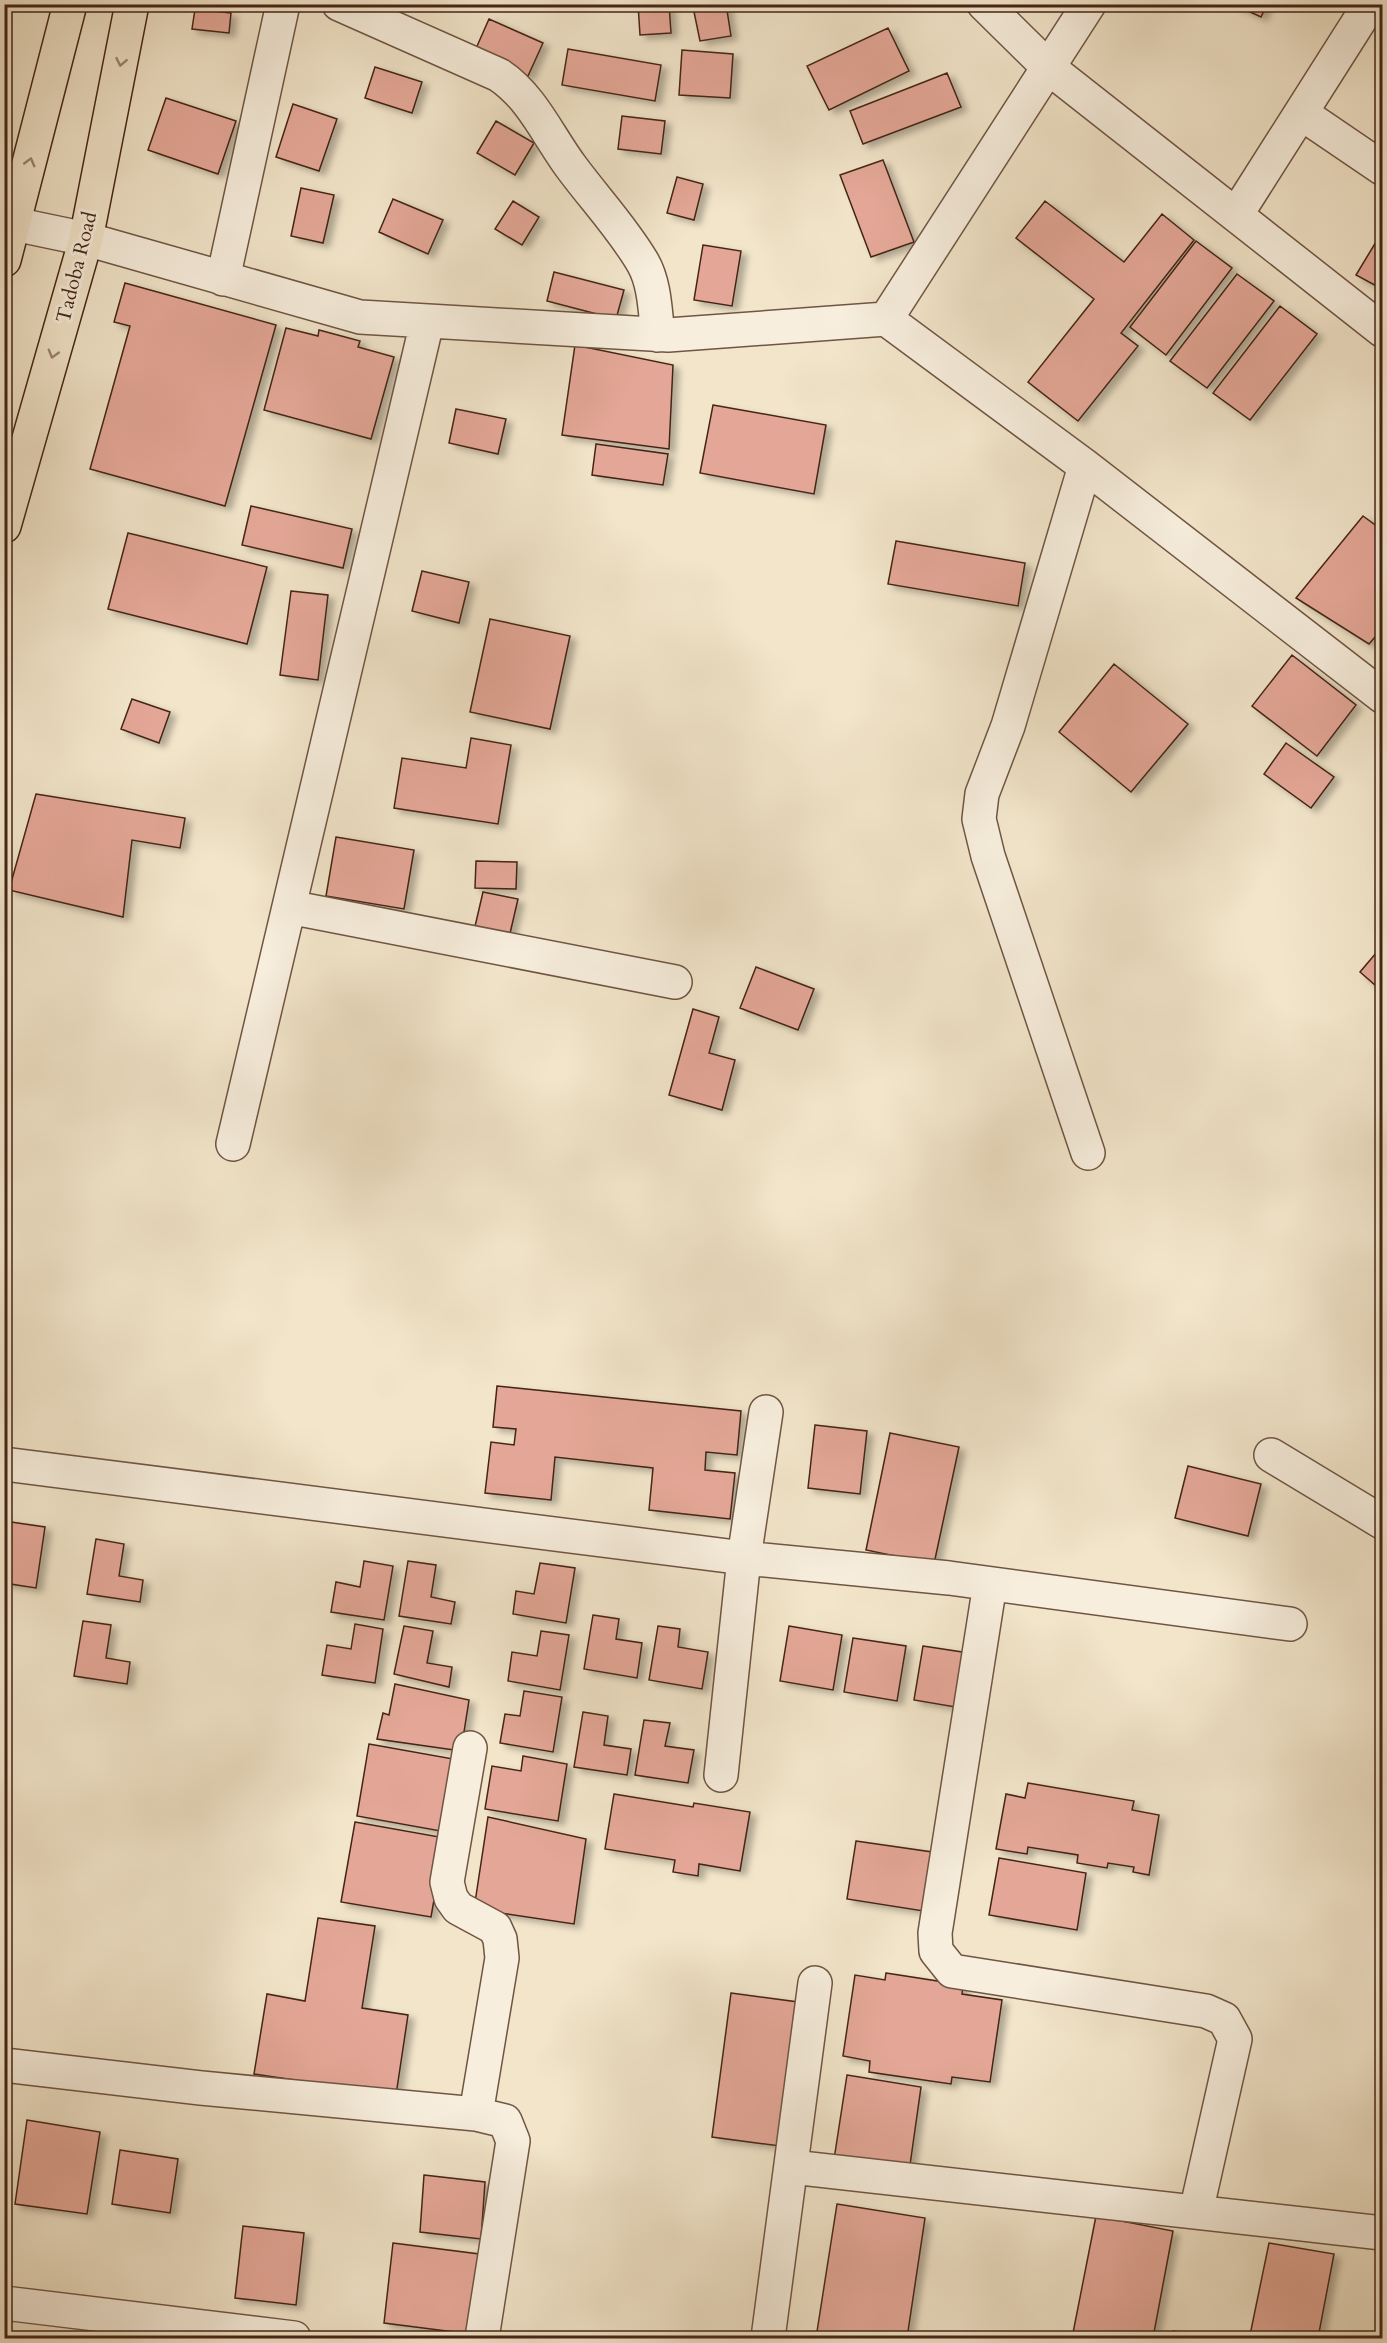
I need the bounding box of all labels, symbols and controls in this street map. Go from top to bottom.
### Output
one-way arrow [115,57,128,67]
one-way arrow [22,157,35,167]
street label: Tadoba Road [50,208,103,325]
one-way arrow [48,348,60,359]

